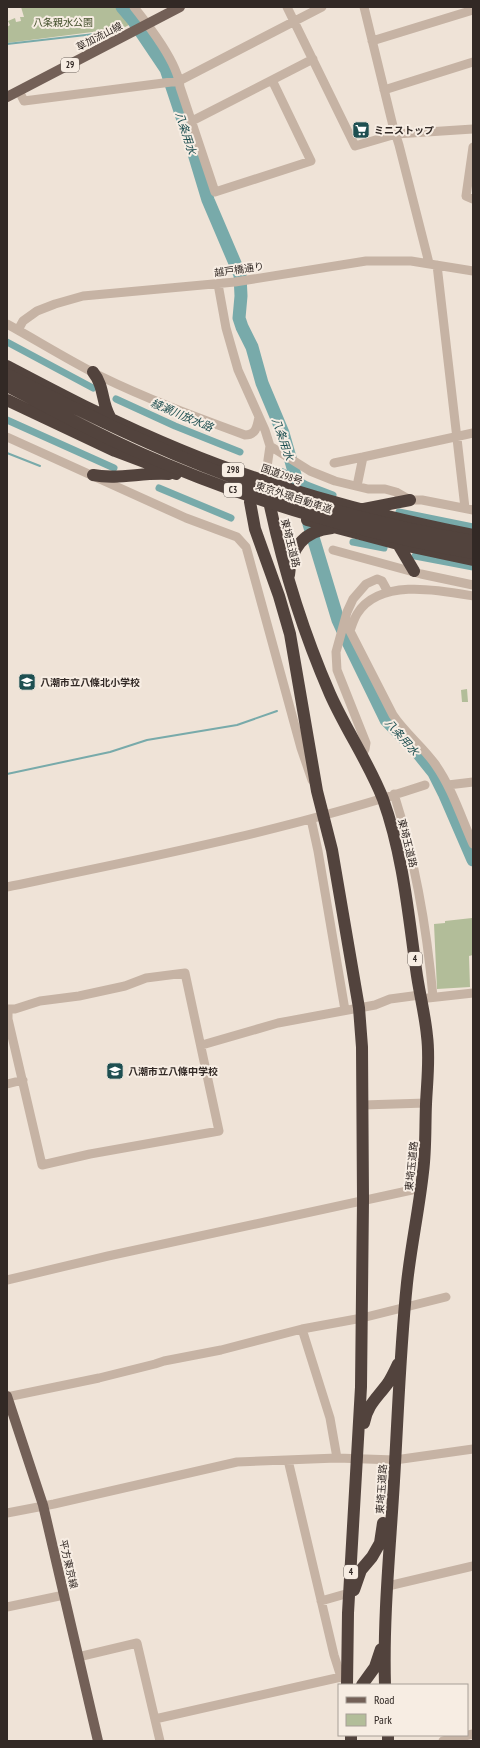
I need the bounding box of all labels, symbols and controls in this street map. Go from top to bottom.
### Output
park label: 八条親水公園 [33,16,93,29]
street label: 草加流山線 [74,19,124,54]
road number: 29 [61,58,79,72]
water label: 八条用水 [173,110,200,157]
supermarket icon: ミニストップ [351,120,371,140]
place label: ミニストップ [374,124,434,137]
street label: 越戸橋通り [213,260,265,279]
water label: 綾瀬川放水路 [149,396,216,435]
water label: 八条用水 [269,416,297,463]
street label: 国道298号 [259,461,305,488]
road number: 298 [222,463,244,477]
street label: 東京外環自動車道 [254,479,334,516]
road number: C3 [224,483,242,497]
street label: 東埼玉道路 [278,517,303,569]
school or university icon: 八潮市立八條北小学校 [17,672,37,692]
place label: 八潮市立八條北小学校 [40,676,140,689]
water label: 八条用水 [382,716,422,759]
street label: 東埼玉道路 [395,817,420,869]
road number: 4 [408,952,422,966]
school or university icon: 八潮市立八條中学校 [105,1061,125,1081]
place label: 八潮市立八條中学校 [128,1065,218,1078]
street label: 東埼玉道路 [402,1141,421,1192]
street label: 東埼玉道路 [373,1464,390,1514]
street label: 平方東京線 [57,1538,80,1590]
road number: 4 [344,1565,358,1579]
legend [338,1684,468,1736]
text: Road [374,1692,394,1707]
text: Park [374,1712,392,1727]

